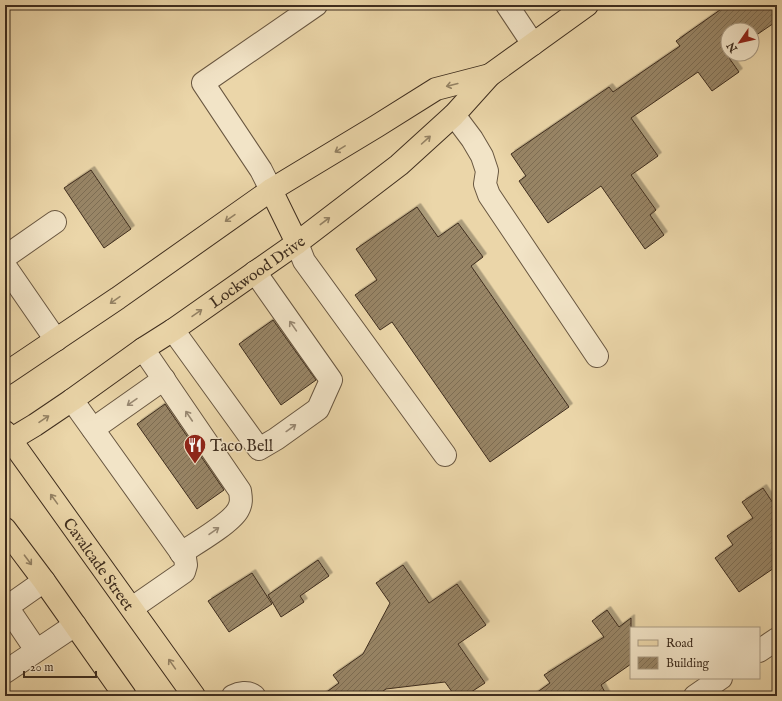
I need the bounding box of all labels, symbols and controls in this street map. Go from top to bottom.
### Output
north arrow [720,22,760,62]
text: N [724,39,742,56]
one-way arrow [446,81,459,89]
one-way arrow [421,136,431,145]
one-way arrow [334,145,346,153]
one-way arrow [225,214,236,222]
one-way arrow [319,217,330,225]
street label: Lockwood Drive [206,232,310,313]
one-way arrow [110,296,121,304]
one-way arrow [191,309,202,317]
one-way arrow [289,321,297,332]
one-way arrow [127,398,138,406]
one-way arrow [184,410,193,421]
one-way arrow [38,415,49,423]
one-way arrow [286,424,297,432]
restaurant icon: Taco Bell [182,432,208,465]
place label: Taco Bell [210,437,274,457]
one-way arrow [49,493,58,504]
street label: Cavalcade Street [58,515,138,616]
one-way arrow [208,527,219,535]
one-way arrow [24,554,33,565]
legend [630,627,760,679]
text: Road [666,636,694,651]
scale bar [24,653,96,679]
text: Building [666,656,710,671]
one-way arrow [168,659,176,670]
text: 20 m [30,660,53,675]

